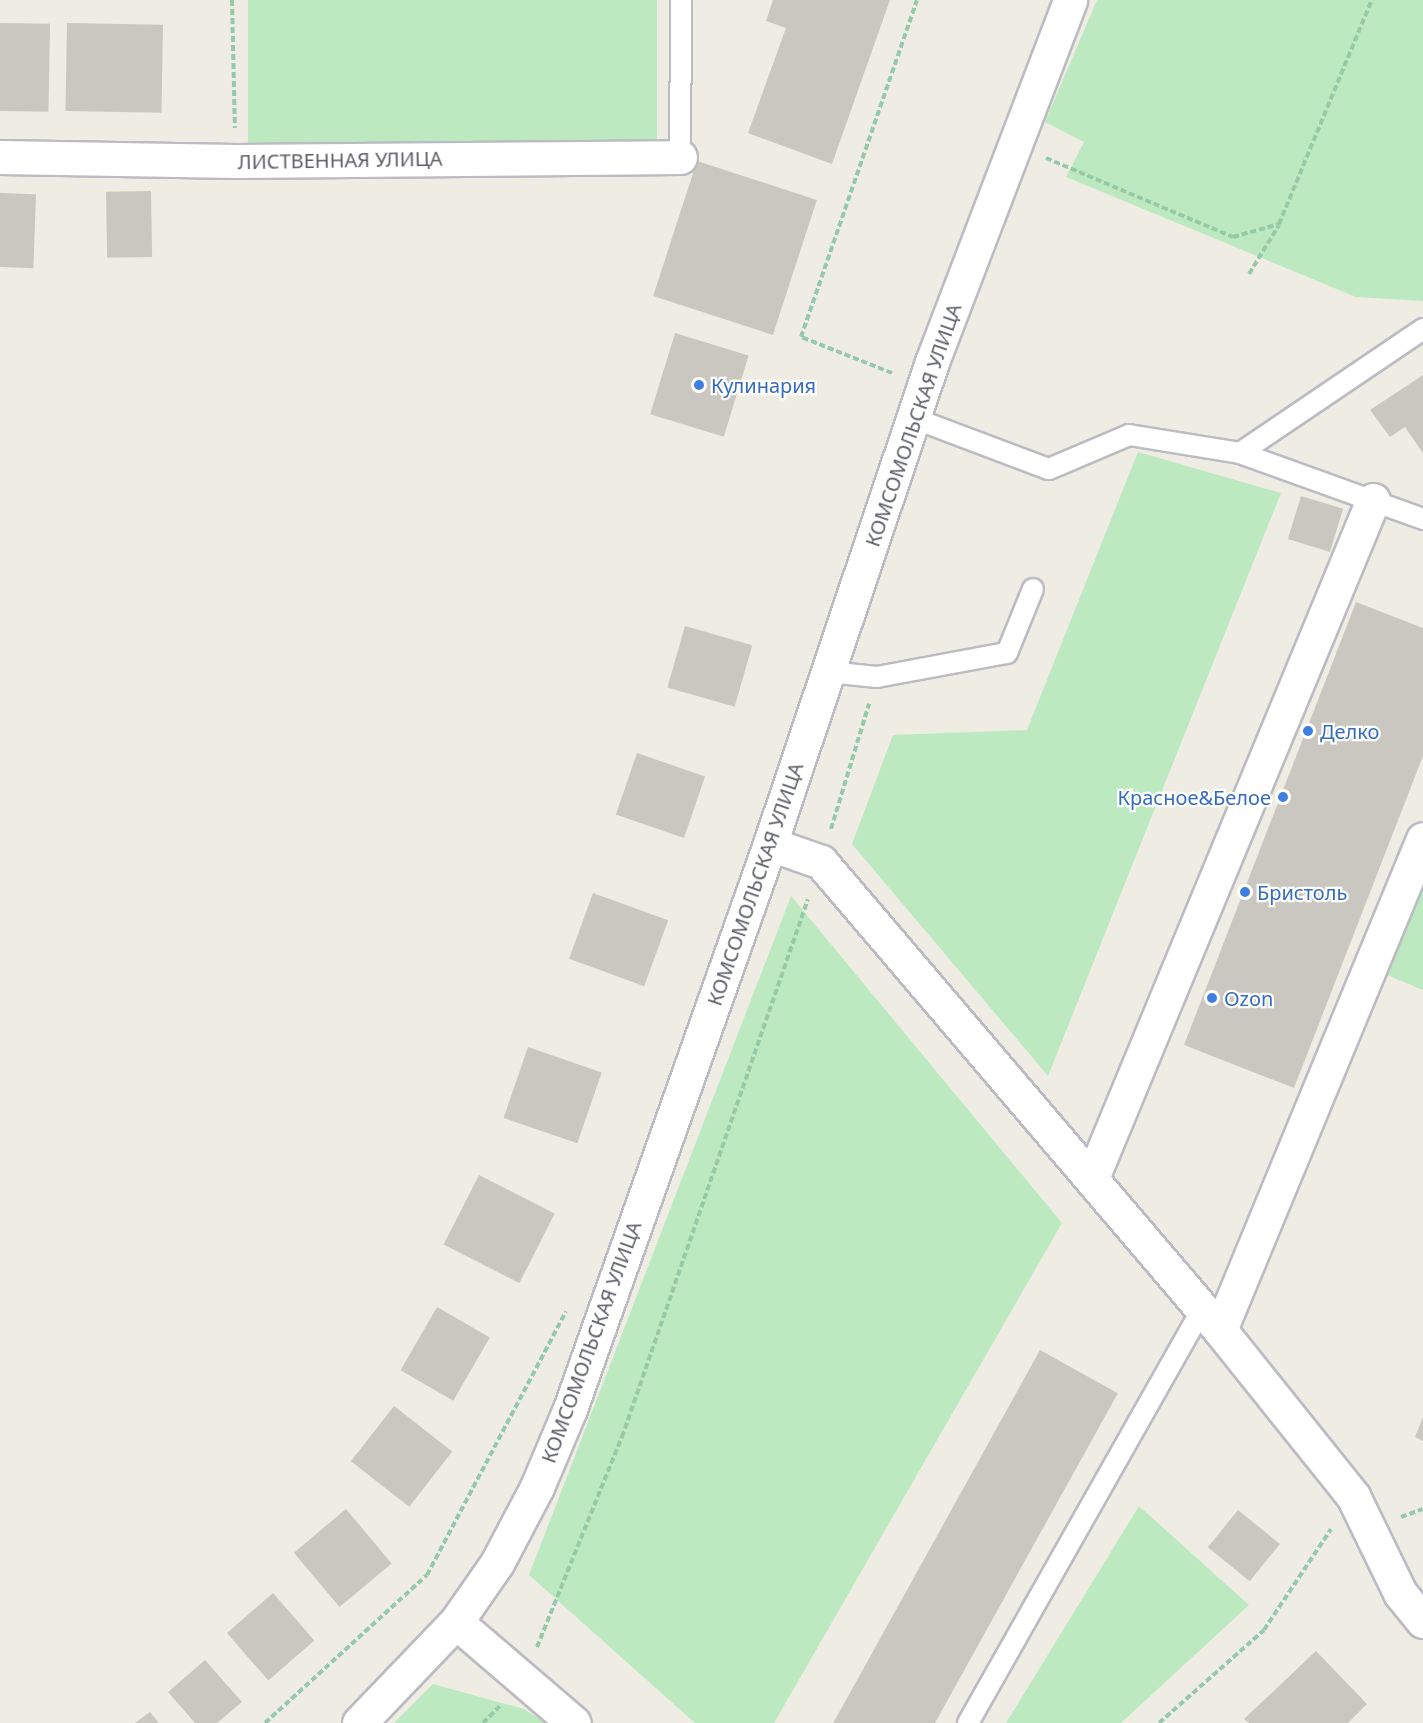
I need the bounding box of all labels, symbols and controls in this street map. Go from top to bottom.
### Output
street label: ЛИСТВЕННАЯ УЛИЦА [237,146,443,174]
street label: КОМСОМОЛЬСКАЯ УЛИЦА [860,300,966,550]
place label: Кулинария [711,373,816,397]
marker: Кулинария [692,378,706,392]
place label: Делко [1320,719,1379,743]
marker: Делко [1301,724,1315,738]
street label: КОМСОМОЛЬСКАЯ УЛИЦА [702,759,808,1009]
place label: Красное&Белое [1118,785,1271,809]
marker: Красное&Белое [1276,790,1290,804]
place label: Бристоль [1257,880,1347,904]
marker: Бристоль [1238,885,1252,899]
place label: Ozon [1224,986,1273,1010]
marker: Ozon [1205,991,1219,1005]
street label: КОМСОМОЛЬСКАЯ УЛИЦА [536,1218,646,1466]

